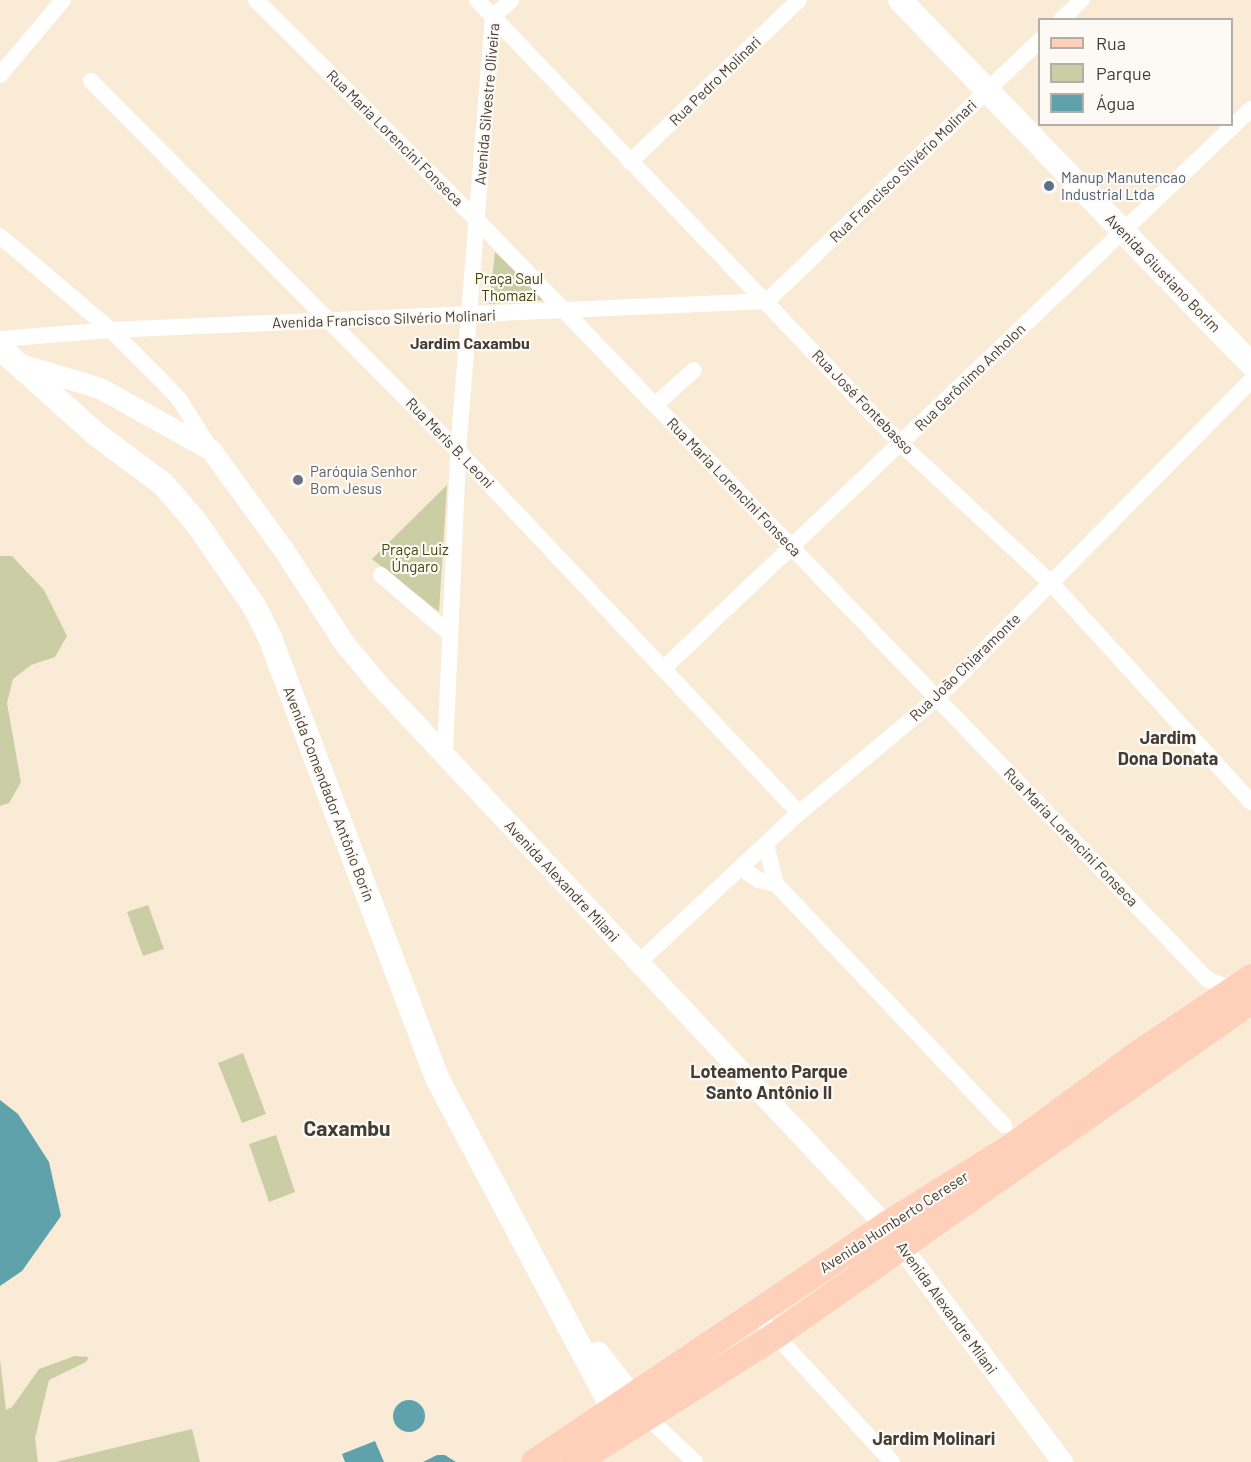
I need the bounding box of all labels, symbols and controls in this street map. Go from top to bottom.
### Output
legend [1038,18,1233,126]
street label: Avenida Silvestre Oliveira [471,22,503,186]
text: Rua [1096,32,1126,54]
street label: Rua Pedro Molinari [665,33,765,129]
text: Parque [1096,62,1151,84]
street label: Rua Maria Lorencini Fonseca [323,66,467,210]
text: Água [1096,92,1135,114]
street label: Rua Francisco Silvério Molinari [826,96,980,246]
place label: Manup Manutencao Industrial Ltda [1061,168,1186,203]
marker: Manup Manutencao Industrial Ltda [1042,179,1056,193]
street label: Avenida Giustiano Borim [1102,210,1224,336]
park label: Praça Saul Thomazi [475,269,543,304]
street label: Avenida Francisco Silvério Molinari [272,306,496,332]
street label: Rua Gerônimo Anholon [911,319,1029,435]
district label: Jardim Caxambu [410,333,530,353]
street label: Rua José Fontebasso [808,346,918,458]
street label: Rua Meris B. Leoni [402,394,498,492]
street label: Rua Maria Lorencini Fonseca [663,414,805,560]
place label: Paróquia Senhor Bom Jesus [310,462,417,497]
marker: Paróquia Senhor Bom Jesus [291,473,305,487]
park label: Praça Luiz Úngaro [381,540,449,575]
street label: Rua João Chiaramonte [906,609,1024,725]
street label: Avenida Comendador Antônio Borin [280,684,378,904]
district label: Jardim Dona Donata [1118,727,1218,770]
street label: Rua Maria Lorencini Fonseca [1000,764,1142,910]
street label: Avenida Alexandre Milani [501,817,623,945]
district label: Loteamento Parque Santo Antônio II [690,1061,848,1104]
district label: Caxambu [303,1115,391,1141]
street label: Avenida Humberto Cereser [816,1167,972,1277]
street label: Avenida Alexandre Milani [893,1238,1001,1378]
district label: Jardim Molinari [873,1427,995,1449]

